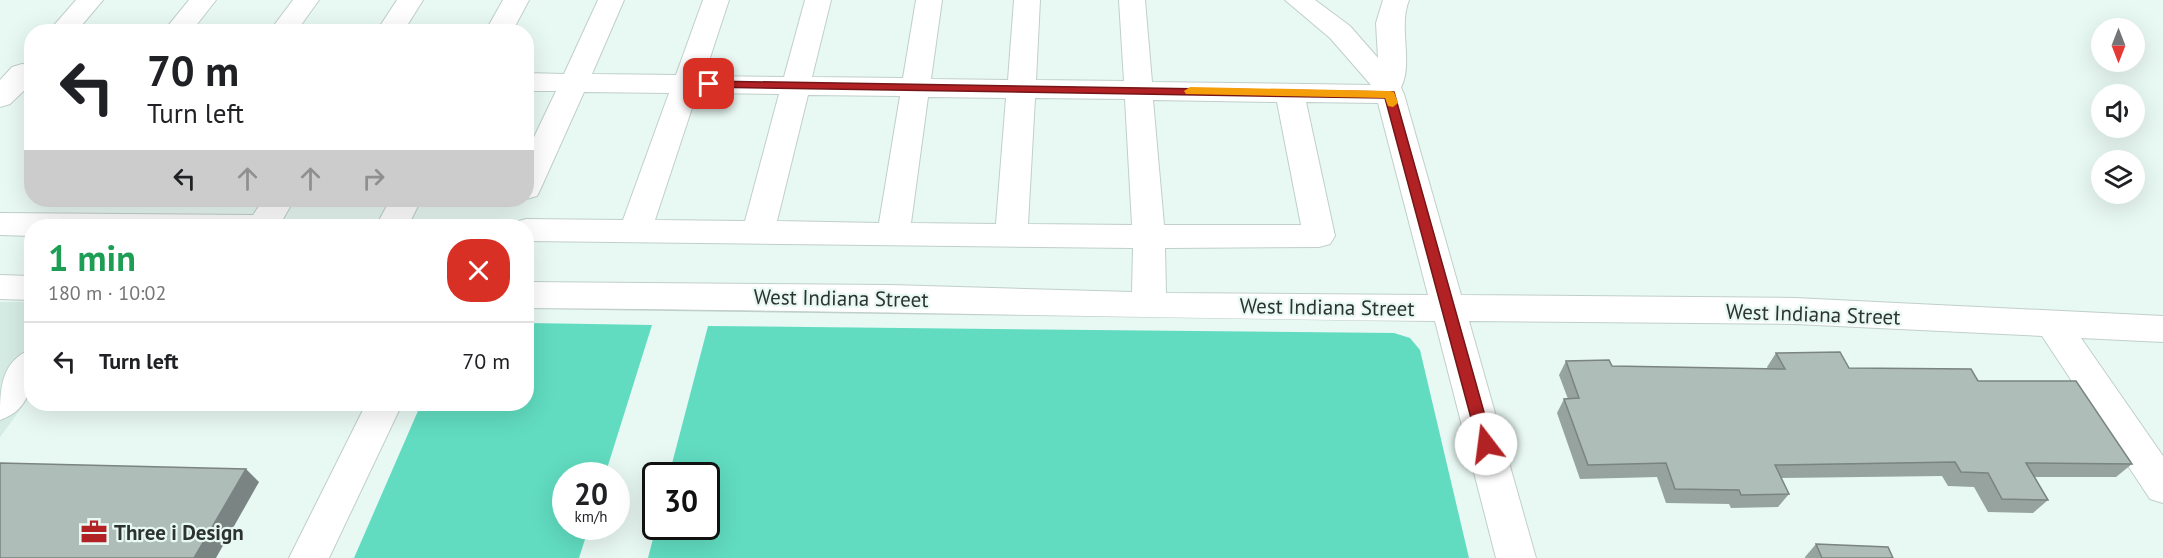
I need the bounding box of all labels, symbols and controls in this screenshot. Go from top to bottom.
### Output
north arrow [2091,18,2145,72]
map controls [2091,18,2145,204]
text: 70 m [147,43,239,98]
icon: left [48,48,126,126]
pin [683,58,734,109]
icon: arrive [692,67,725,100]
button: sound [2091,84,2145,138]
text: Turn left [147,96,244,130]
button: layers [2091,150,2145,204]
icon: left [168,162,201,195]
icon: ahead [231,162,264,195]
icon: ahead [294,162,327,195]
icon: right [357,162,390,195]
text: 1 min [48,234,136,281]
button: close [447,239,510,302]
text: 180 m · 10:02 [48,280,166,306]
street label: West Indiana Street [753,283,929,313]
street label: West Indiana Street [1239,292,1415,322]
street label: West Indiana Street [1725,297,1901,331]
icon: left [48,345,81,378]
text: Turn left [99,347,179,375]
text: 70 m [462,347,510,375]
position arrow [1454,412,1518,476]
speed limit sign: 30 [642,462,720,540]
text: 20 [574,474,608,513]
text: km/h [575,507,607,526]
office icon: Three i Design [79,517,109,547]
place label: Three i Design [114,519,244,546]

